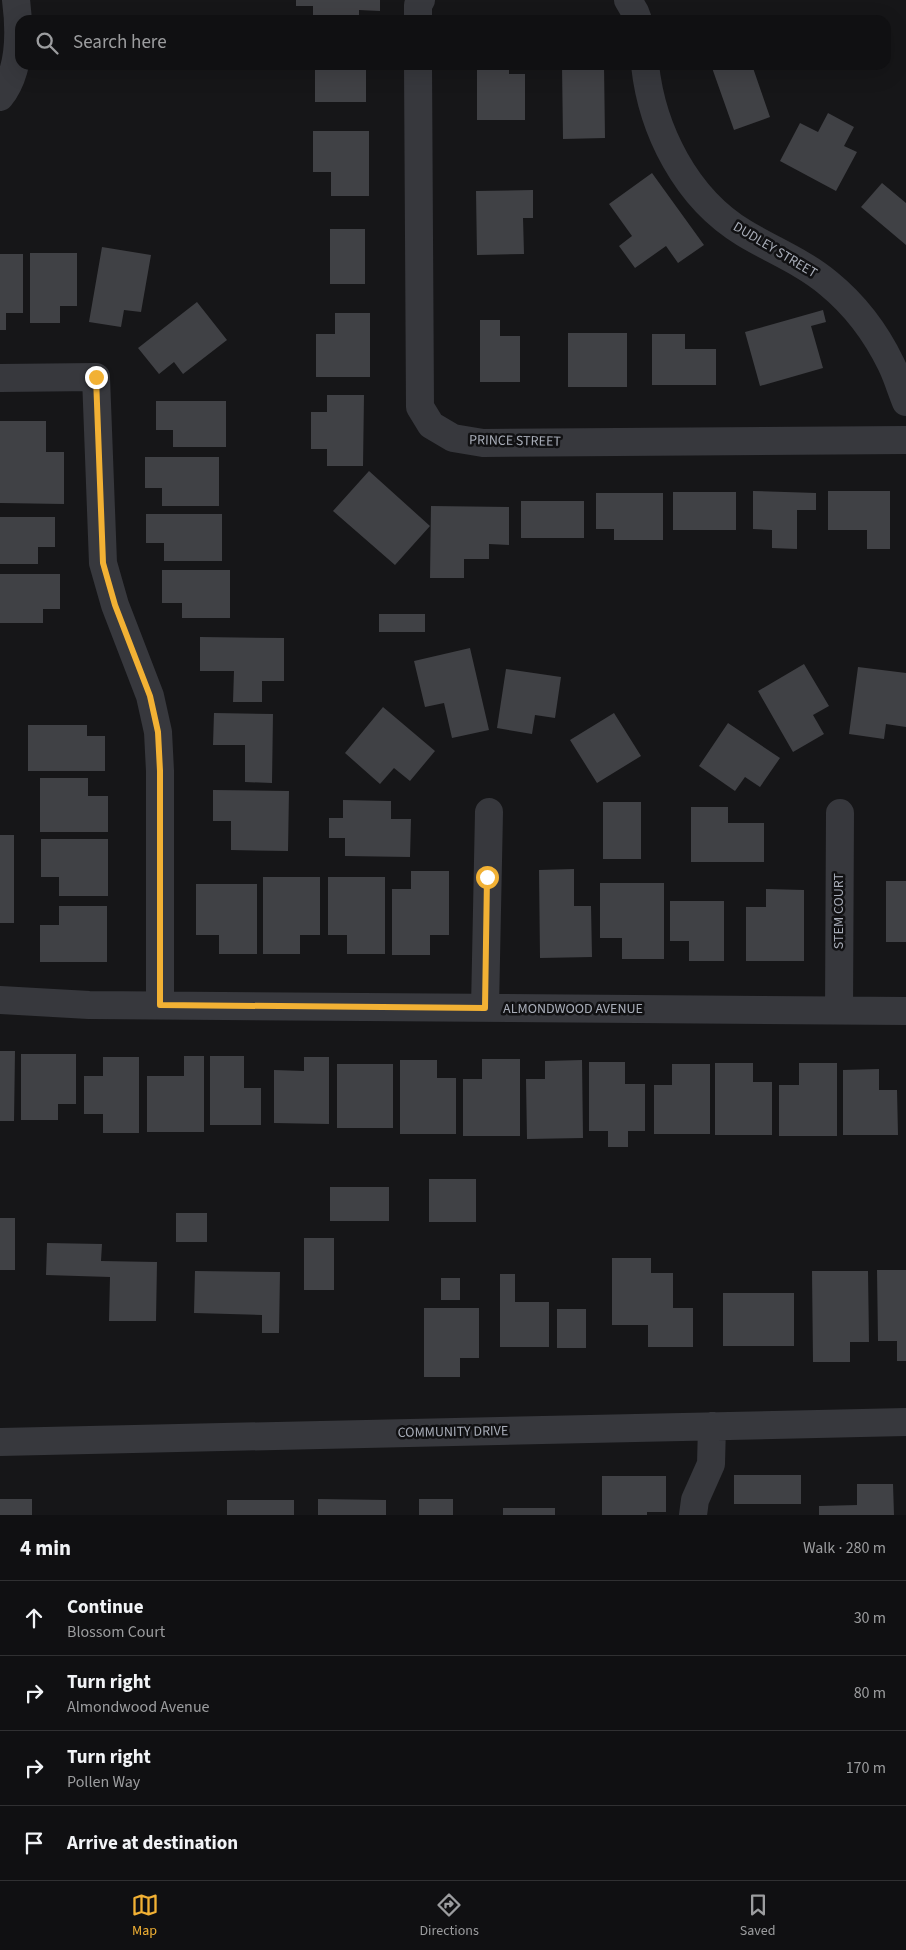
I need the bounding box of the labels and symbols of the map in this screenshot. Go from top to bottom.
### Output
street label: DUDLEY STREET [729,217,821,283]
route end [85,366,108,389]
street label: PRINCE STREET [469,430,562,452]
route start [476,866,499,889]
street label: STEM COURT [829,872,849,949]
street label: ALMONDWOOD AVENUE [503,999,643,1019]
street label: COMMUNITY DRIVE [398,1421,508,1443]

